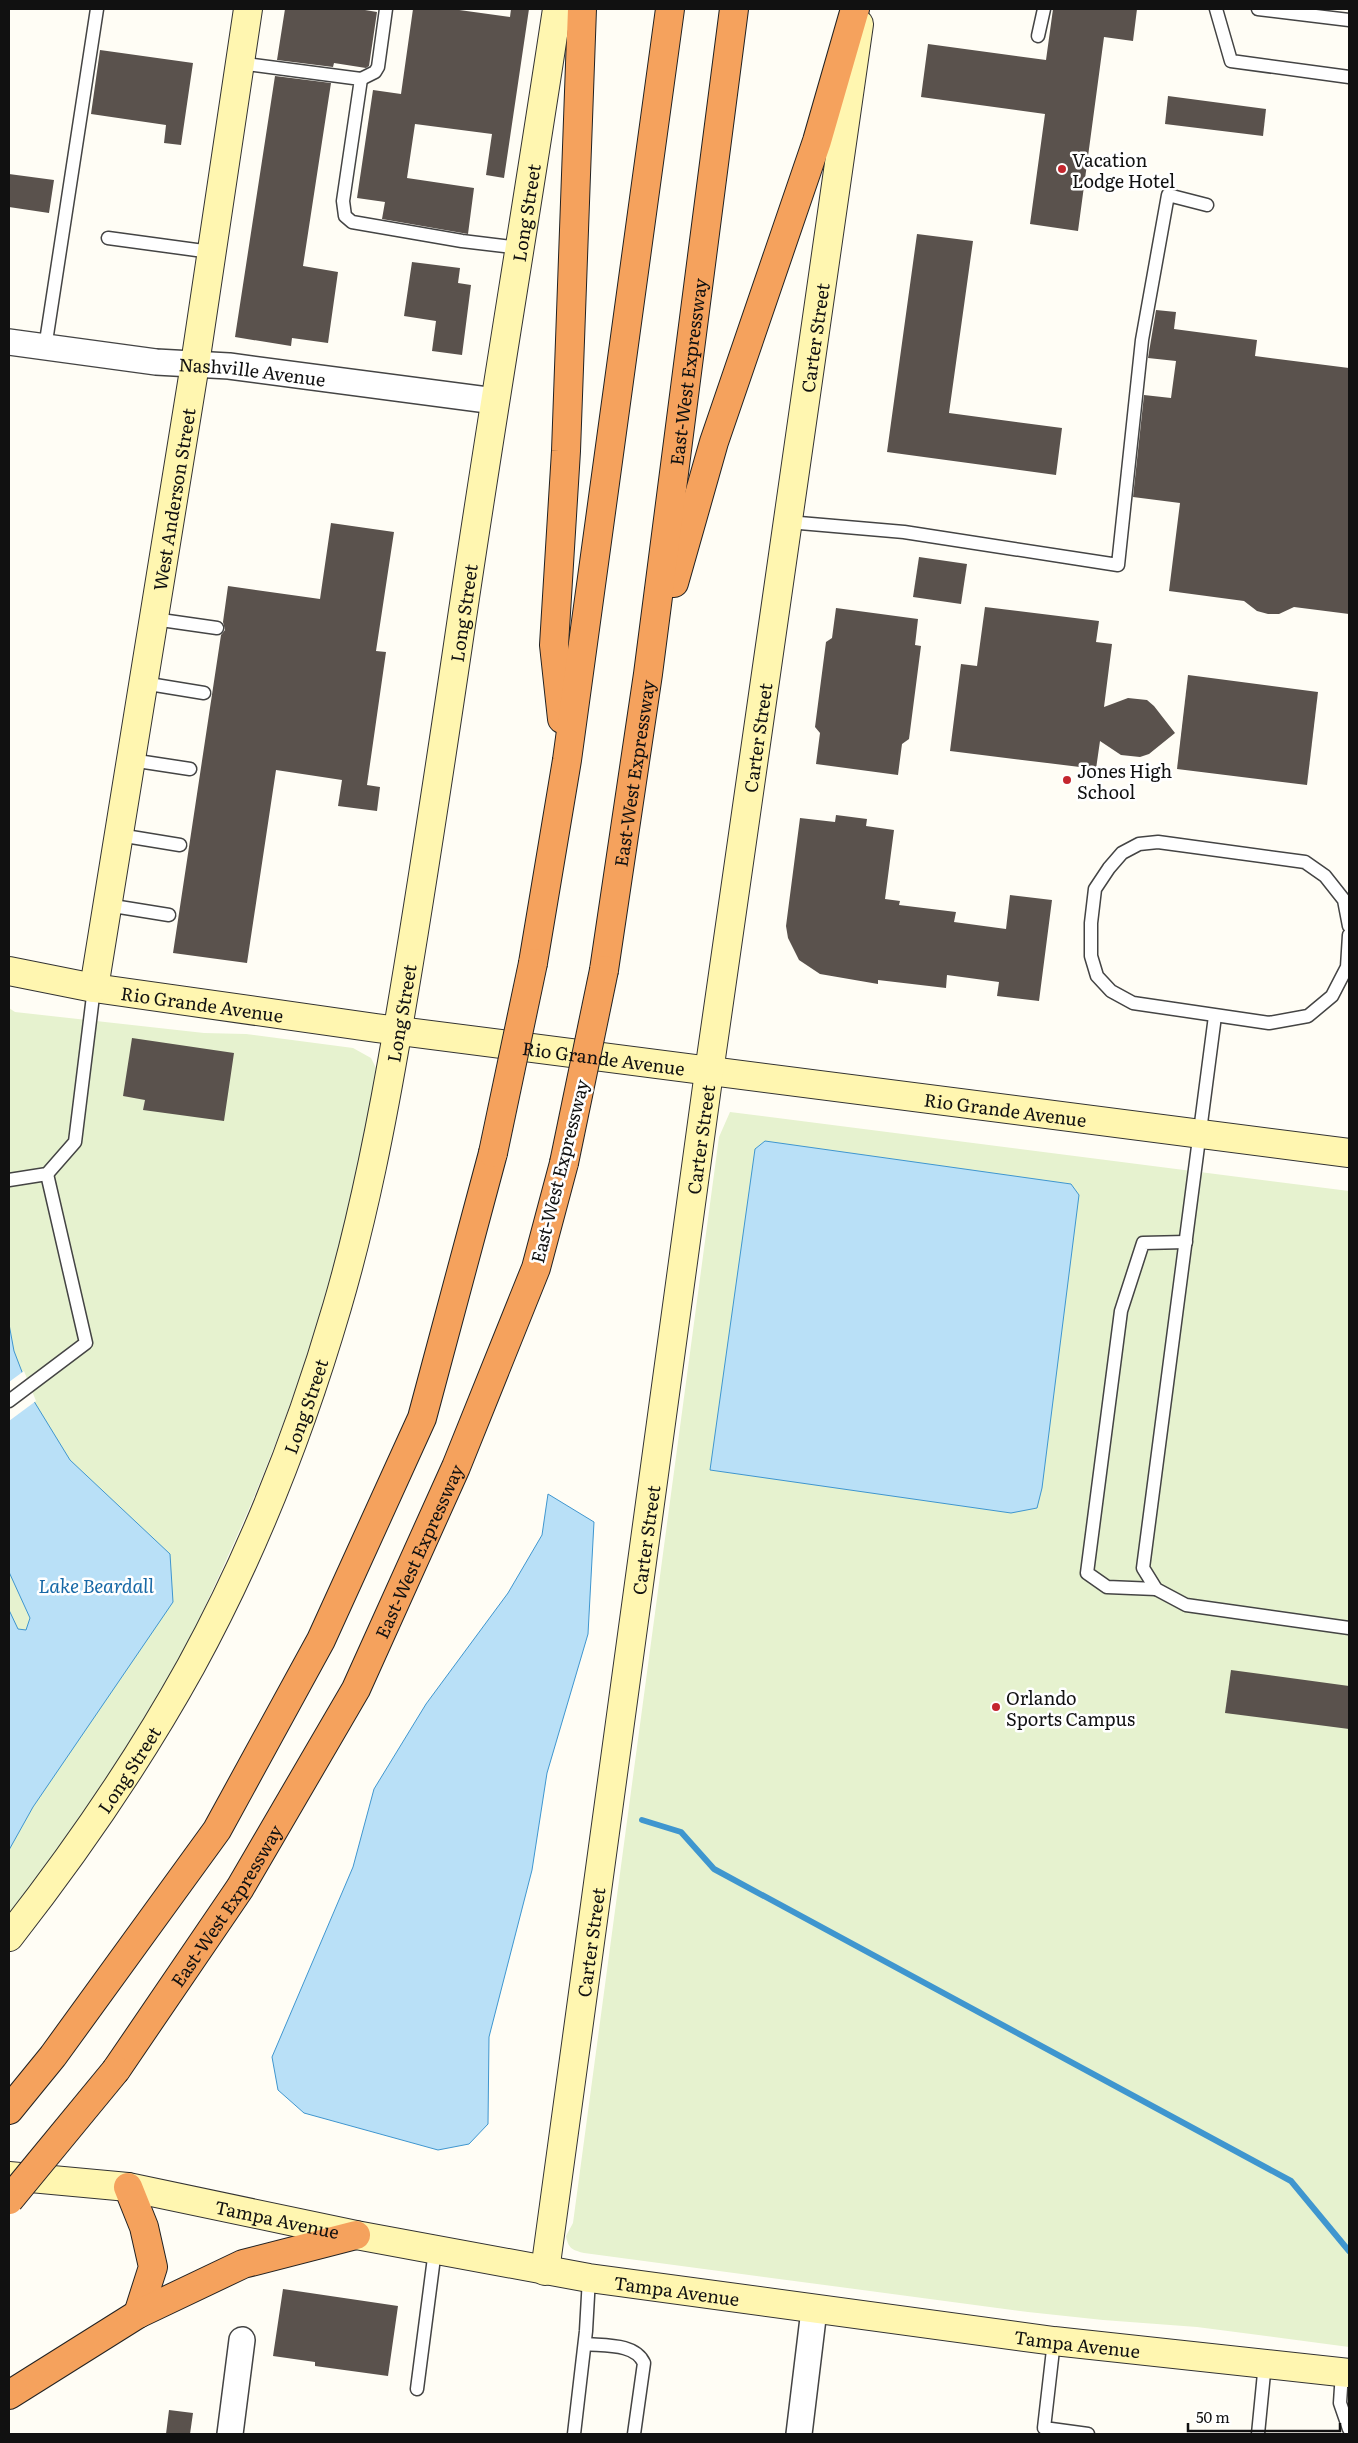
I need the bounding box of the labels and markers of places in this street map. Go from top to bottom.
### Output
place label: Vacation Lodge Hotel [1072,146,1175,194]
marker: Vacation Lodge Hotel [1056,163,1068,175]
place label: Jones High School [1077,757,1172,805]
marker: Jones High School [1061,774,1073,786]
place label: Orlando Sports Campus [1006,1684,1135,1732]
marker: Orlando Sports Campus [990,1701,1002,1713]

